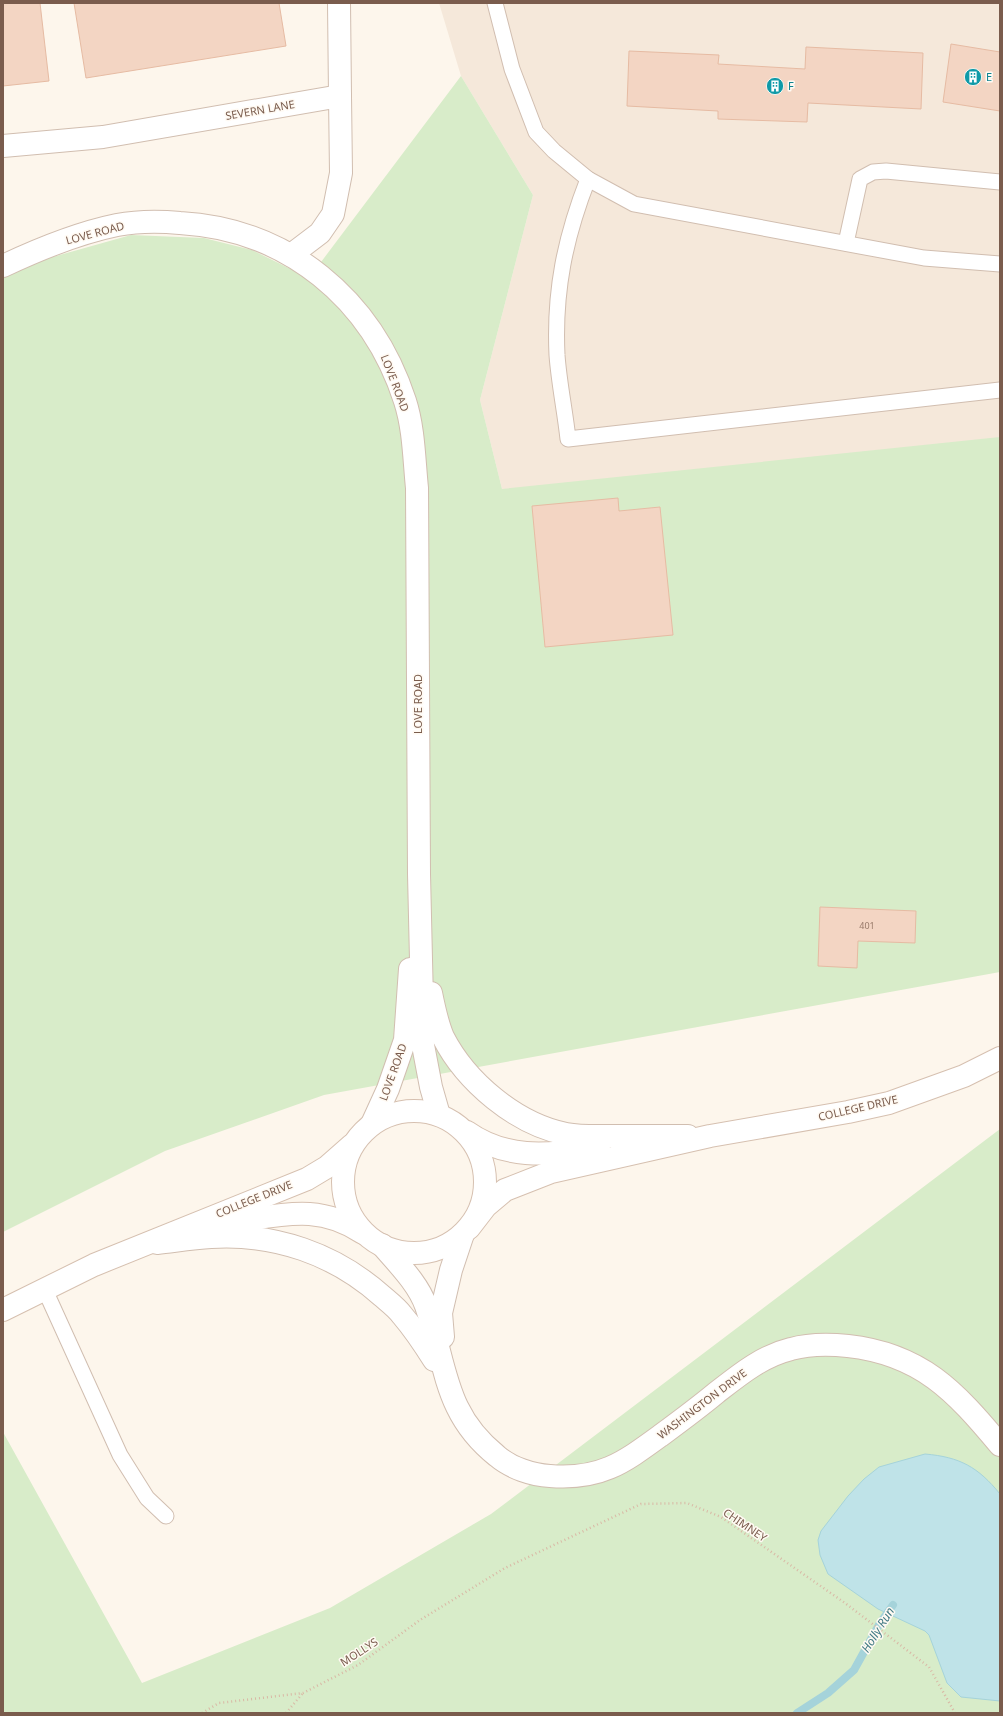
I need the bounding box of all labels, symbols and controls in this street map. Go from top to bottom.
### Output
building icon: E [963,67,983,87]
place label: E [986,69,992,84]
building icon: F [765,76,785,96]
place label: F [788,78,794,93]
street label: SEVERN LANE [224,96,296,123]
street label: LOVE ROAD [64,218,126,248]
street label: LOVE ROAD [378,352,413,413]
street label: LOVE ROAD [410,674,425,734]
house number: 401 [859,919,875,932]
street label: LOVE ROAD [375,1041,410,1103]
street label: COLLEGE DRIVE [817,1091,899,1124]
street label: COLLEGE DRIVE [213,1176,294,1221]
street label: WASHINGTON DRIVE [654,1365,749,1442]
street label: CHIMNEY [721,1505,771,1545]
water label: Holly Run [857,1604,898,1656]
street label: MOLLYS [337,1634,380,1669]

